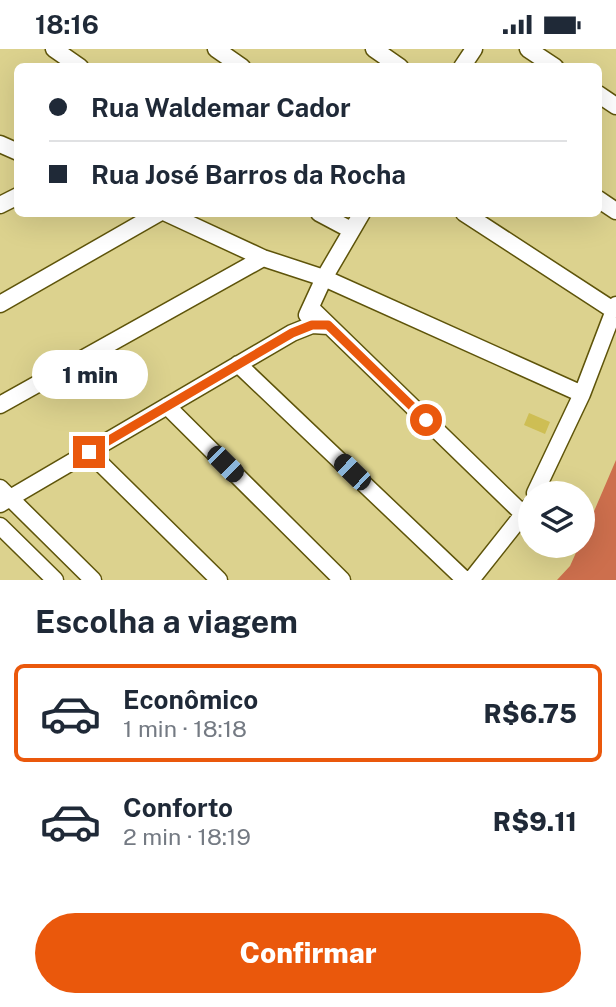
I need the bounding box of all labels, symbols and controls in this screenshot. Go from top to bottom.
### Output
text: 18:16 [35,9,99,40]
text: Rua Waldemar Cador [91,92,351,123]
text: Rua José Barros da Rocha [91,159,406,190]
callout: 1 min [31,351,147,399]
text: 1 min [62,361,118,388]
route start [410,404,442,436]
route end [73,436,105,468]
car [203,442,248,486]
car [330,450,375,494]
map controls [518,481,595,558]
button: layers [518,481,595,558]
text: Escolha a viagem [35,603,298,640]
icon: car [39,682,102,745]
text: Econômico [123,684,258,715]
text: R$6.75 [484,698,577,729]
text: 1 min · 18:18 [123,715,247,742]
icon: car [39,790,102,853]
text: Conforto [123,792,233,823]
text: R$9.11 [493,806,577,837]
text: 2 min · 18:19 [123,823,251,850]
button: Confirmar [35,913,581,993]

